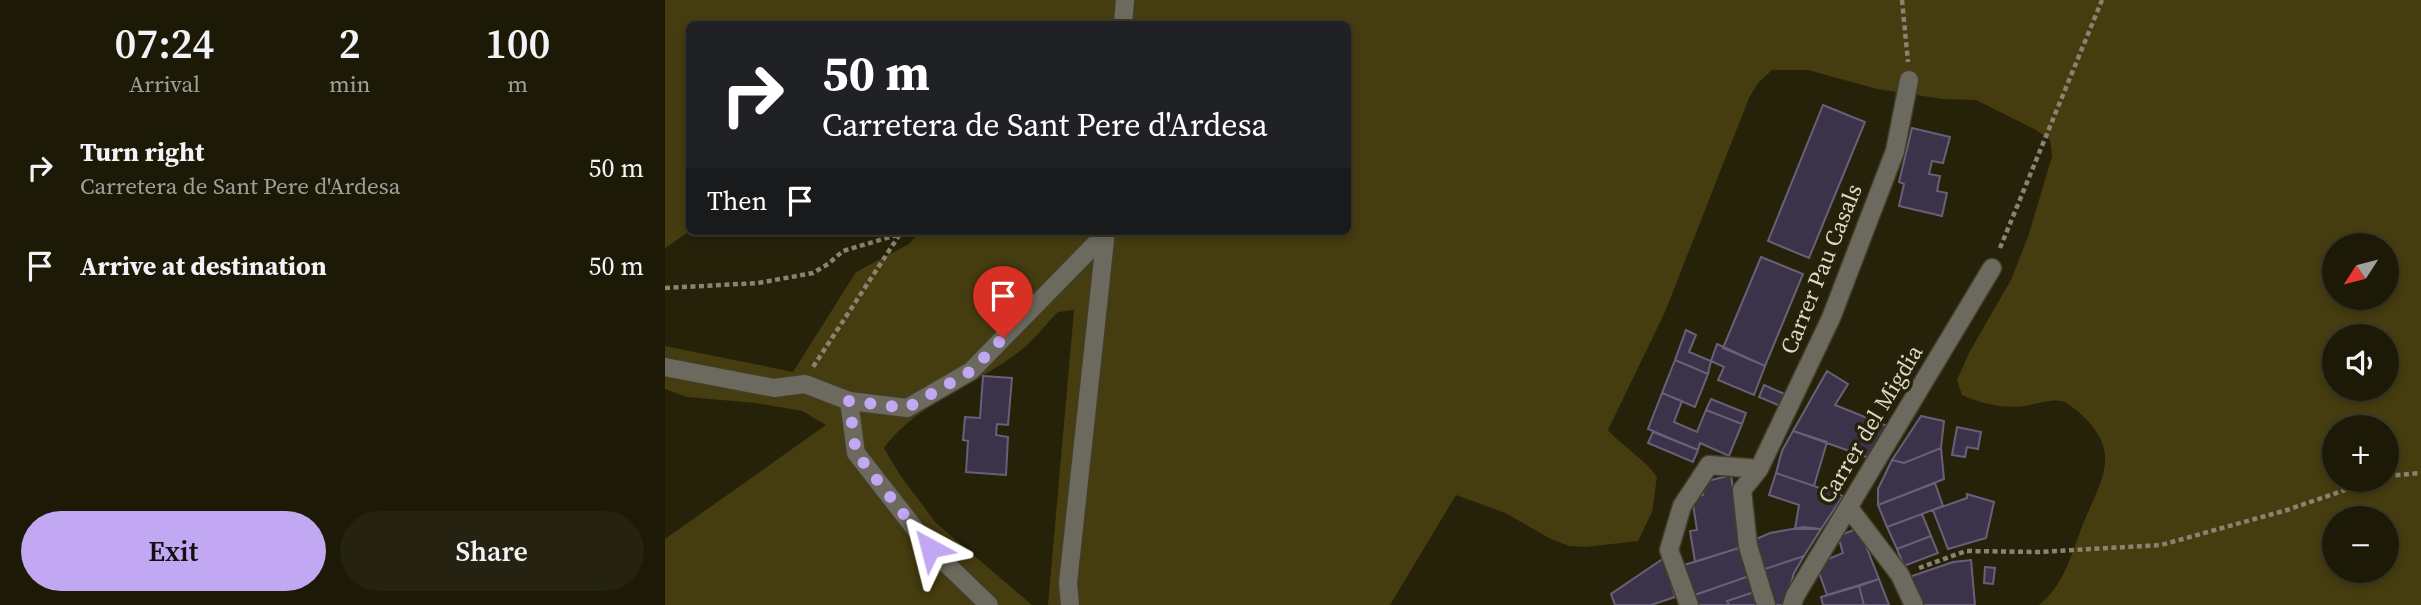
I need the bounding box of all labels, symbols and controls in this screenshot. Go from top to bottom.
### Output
text: 07:24 [114,14,214,72]
text: 2 [339,14,361,72]
text: 100 [485,14,550,72]
text: 50 m [822,39,930,106]
icon: right [707,49,798,140]
text: Arrival [129,68,200,100]
text: min [329,68,370,100]
text: m [507,68,528,100]
text: Carretera de Sant Pere d'Ardesa [822,103,1268,147]
text: Turn right [80,134,204,170]
icon: right [21,149,59,187]
text: 50 m [589,150,644,186]
text: Carretera de Sant Pere d'Ardesa [80,170,400,202]
street label: Carrer Pau Casals [1772,179,1870,359]
icon: arrive [781,182,819,220]
text: Then [707,183,767,219]
north arrow [2322,233,2399,310]
map controls [2322,233,2399,583]
icon: arrive [21,247,59,285]
text: Arrive at destination [80,248,327,284]
text: 50 m [589,248,644,284]
pin [973,266,1033,338]
icon: arrive [984,277,1022,315]
button: sound [2322,324,2399,401]
street label: Carrer del Migdia [1810,338,1930,509]
button: + [2322,415,2399,492]
button: − [2322,506,2399,583]
button: Exit [21,511,326,591]
button: Share [340,511,644,591]
position arrow [893,511,967,585]

